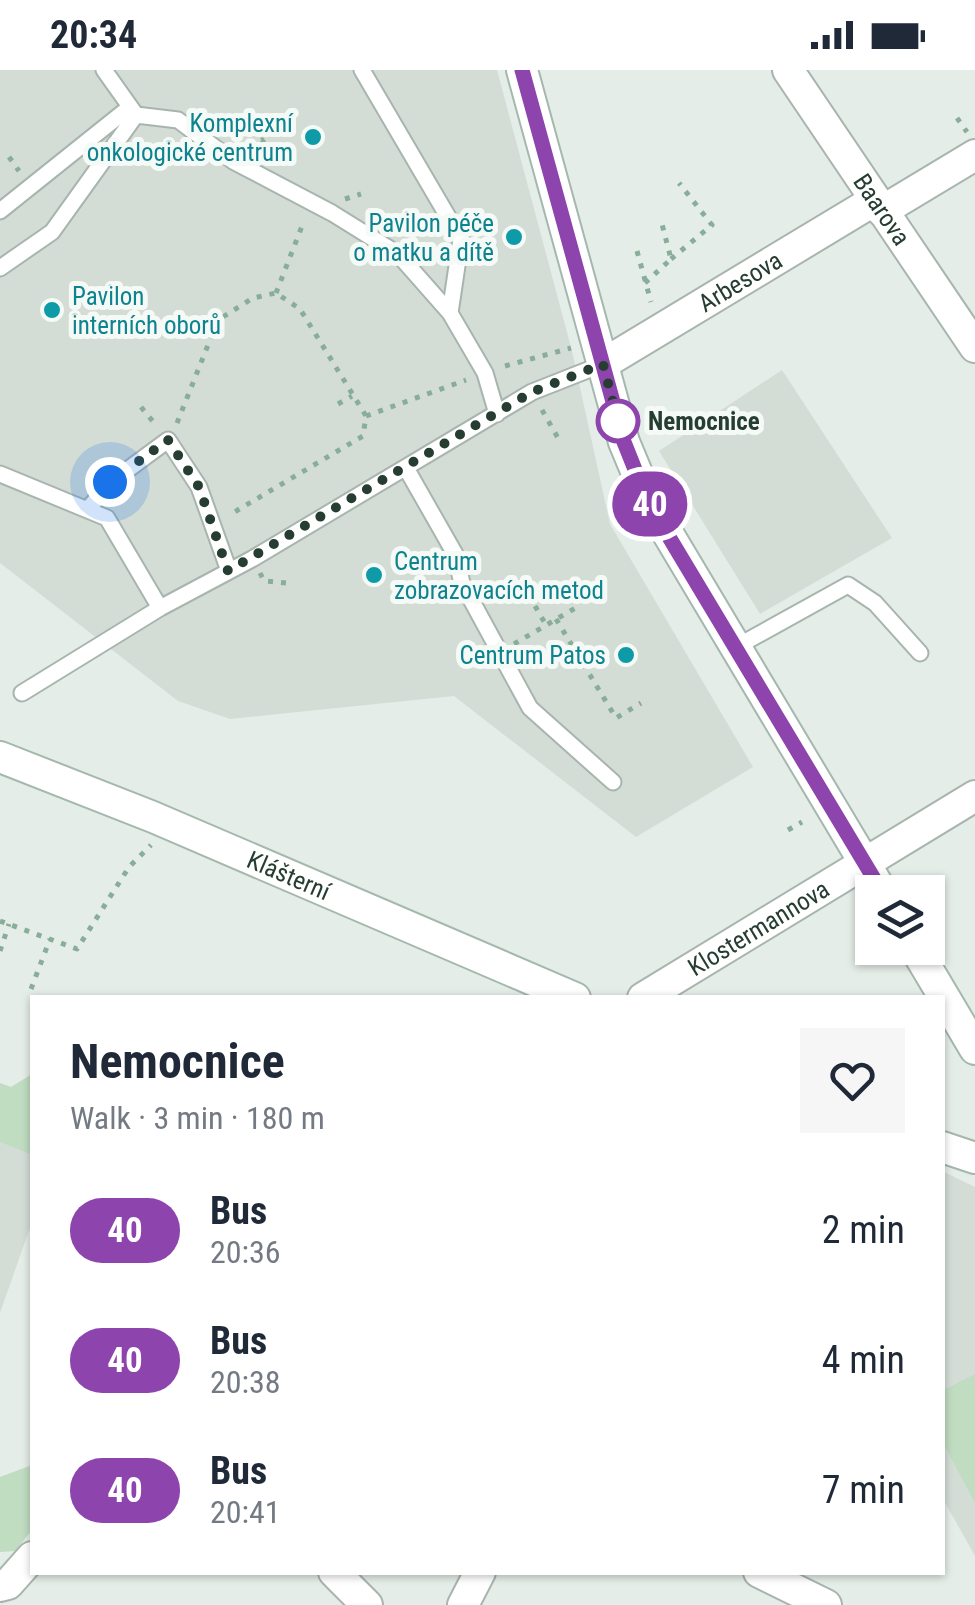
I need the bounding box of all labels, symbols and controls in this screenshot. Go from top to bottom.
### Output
text: 20:34 [50,13,137,57]
place label: Komplexní onkologické centrum [87,109,294,167]
marker: Komplexní onkologické centrum [302,126,324,148]
street label: Baarova [848,168,916,250]
place label: Pavilon péče o matku a dítě [353,209,494,267]
marker: Pavilon péče o matku a dítě [503,226,525,248]
street label: Arbesova [693,245,787,318]
place label: Pavilon interních oborů [72,282,221,340]
marker: Pavilon interních oborů [41,299,63,321]
marker: Nemocnice [597,400,639,442]
place label: Nemocnice [648,407,760,436]
your location [85,457,135,507]
line badge: 40 [605,472,695,536]
text: 40 [632,484,668,525]
place label: Centrum zobrazovacích metod [394,547,604,605]
marker: Centrum zobrazovacích metod [363,564,385,586]
place label: Centrum Patos [460,641,606,670]
marker: Centrum Patos [615,644,637,666]
street label: Klášterní [243,845,336,906]
street label: Klostermannova [682,874,834,982]
map controls [855,875,945,965]
button: layers [855,875,945,965]
button: heart [800,1028,905,1133]
text: Nemocnice [70,1033,285,1090]
text: Walk · 3 min · 180 m [70,1099,325,1137]
text: Bus [210,1189,267,1233]
text: 2 min [822,1208,905,1252]
text: 40 [107,1210,143,1251]
text: 20:36 [210,1233,281,1271]
text: Bus [210,1319,267,1363]
text: 4 min [822,1338,905,1382]
text: 40 [107,1340,143,1381]
text: 20:38 [210,1363,281,1401]
text: Bus [210,1449,267,1493]
text: 7 min [822,1468,905,1512]
text: 40 [107,1470,143,1511]
text: 20:41 [210,1493,281,1531]

